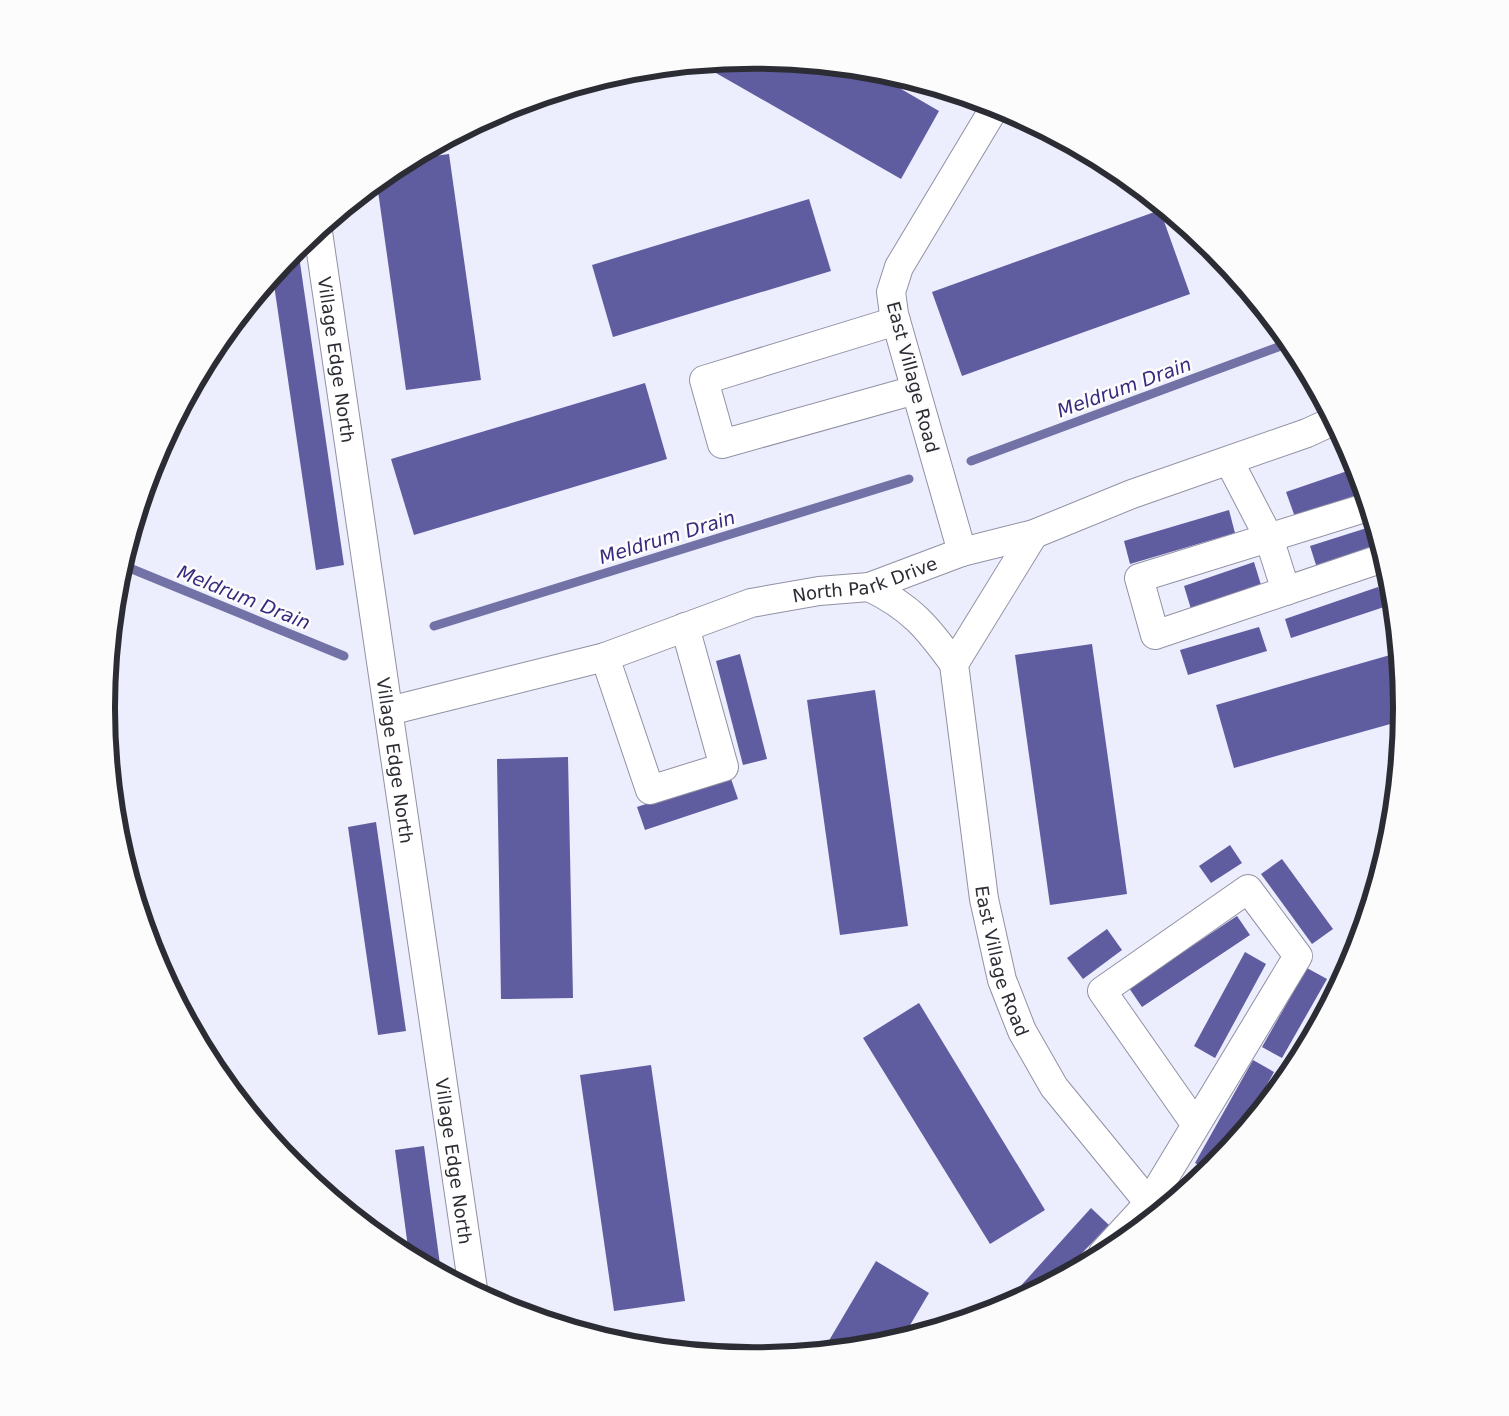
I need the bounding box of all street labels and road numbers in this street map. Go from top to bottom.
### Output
street label: Village Edge North [314,275,359,444]
street label: East Village Road [883,299,943,455]
street label: North Park Drive [791,552,940,606]
street label: Village Edge North [373,676,418,845]
street label: East Village Road [972,884,1033,1039]
street label: Village Edge North [432,1077,477,1246]

